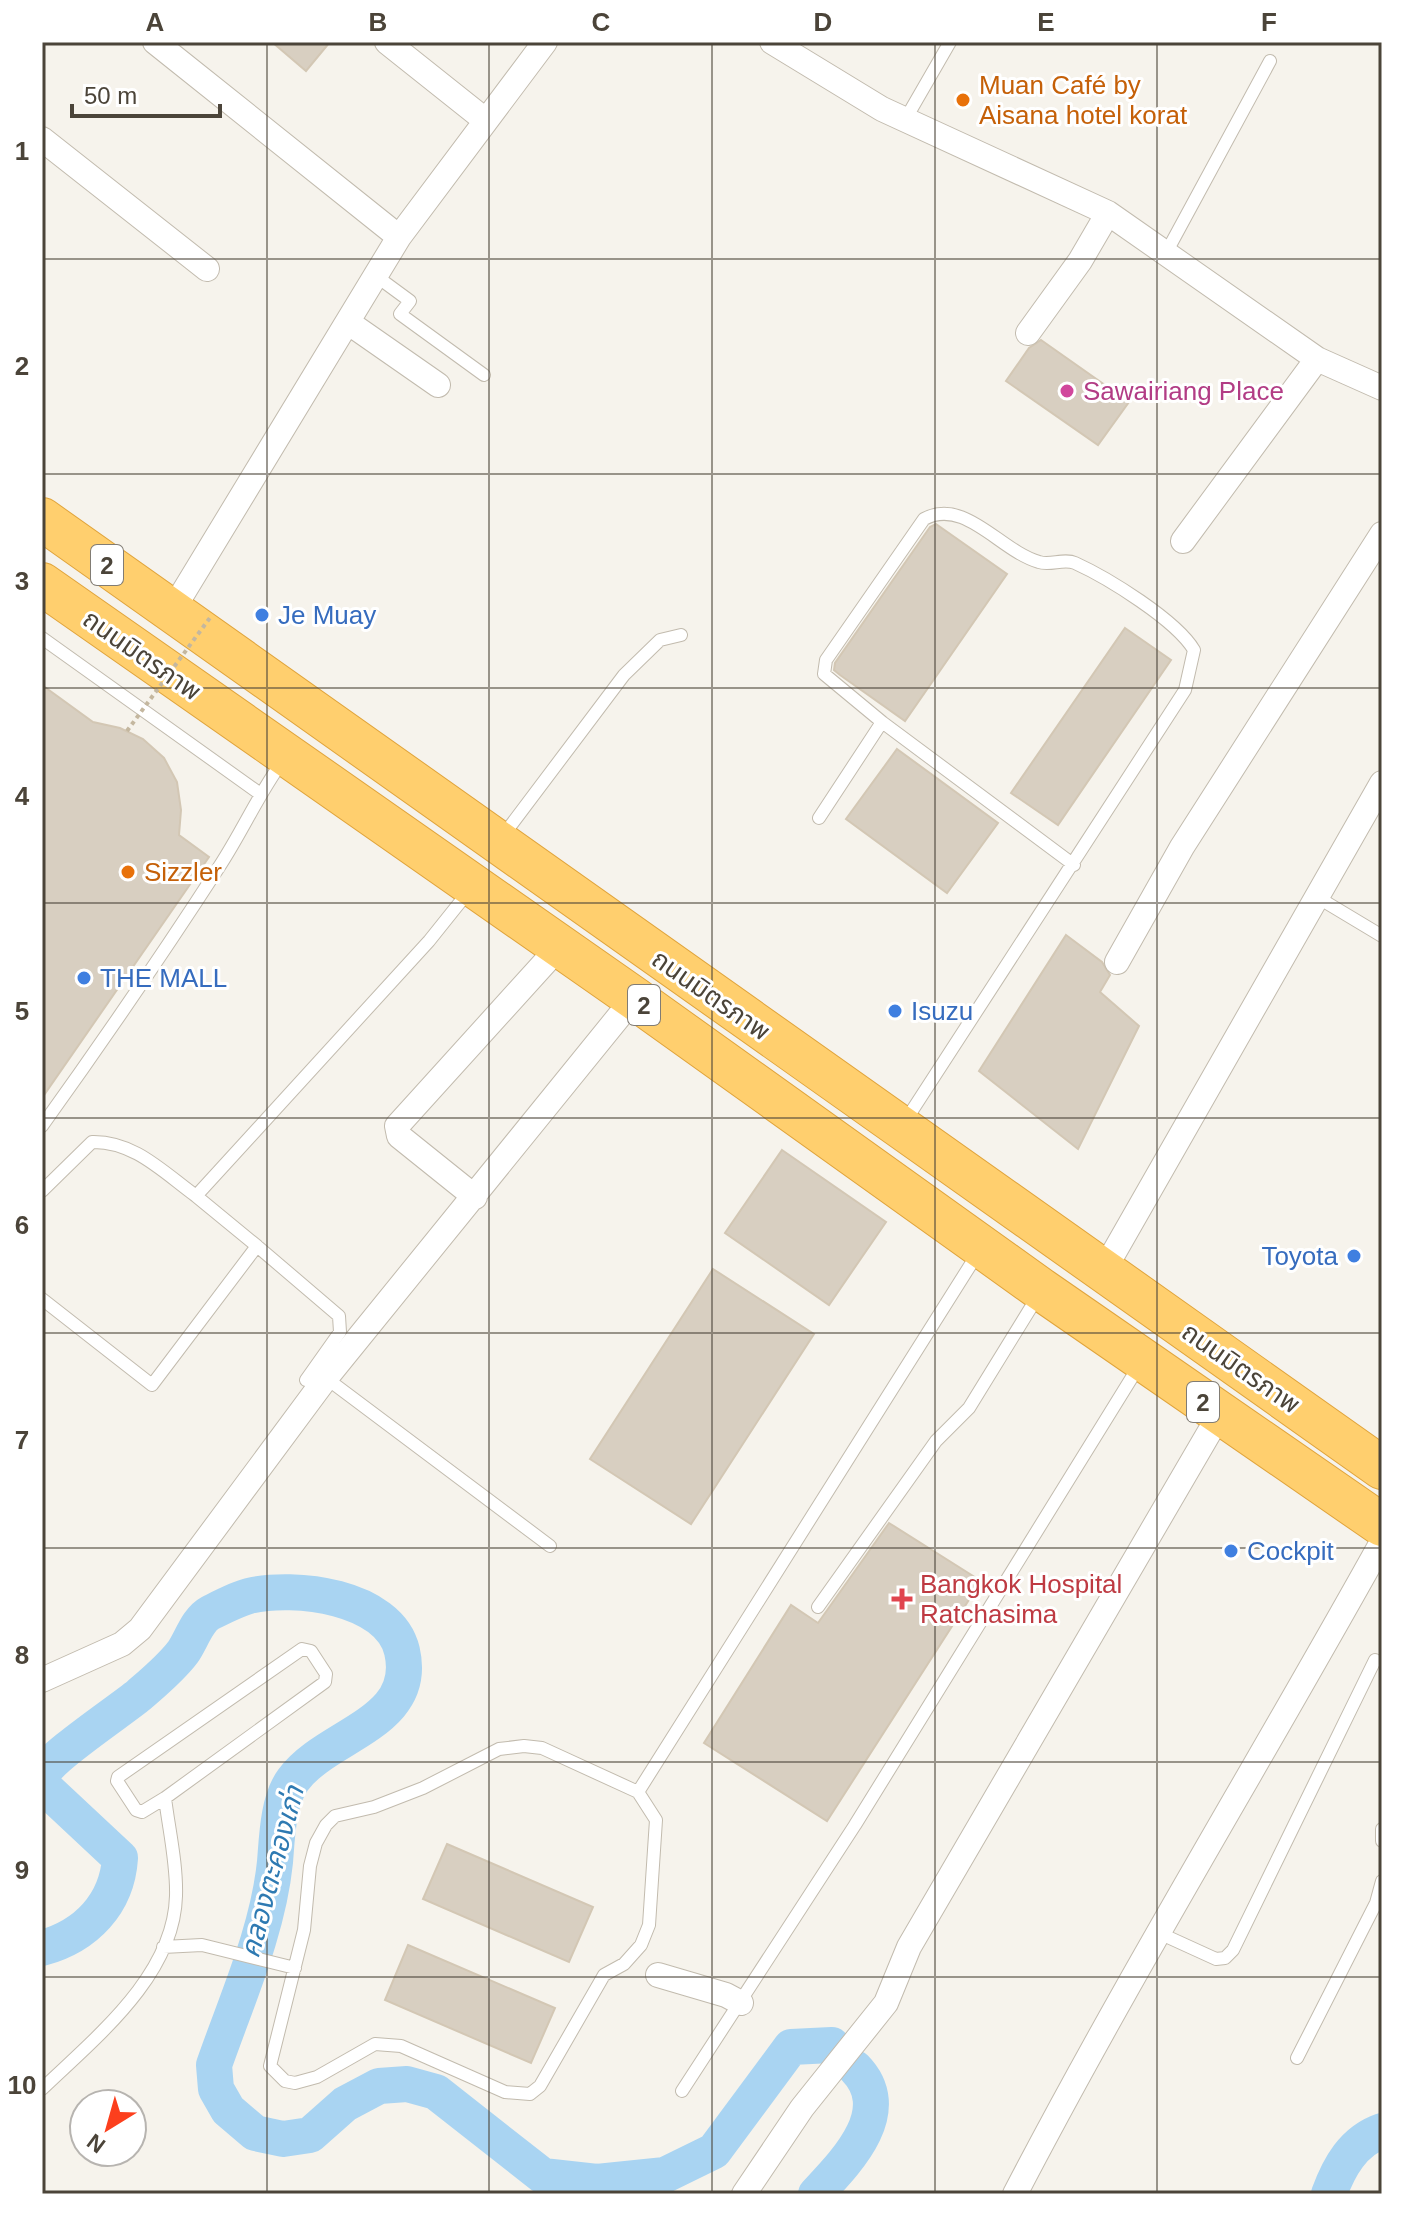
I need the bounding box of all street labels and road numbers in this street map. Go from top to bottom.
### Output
road number: 2 [91,545,123,585]
street label: ถนนมิตรภาพ [77,603,207,707]
street label: ถนนมิตรภาพ [646,943,776,1047]
road number: 2 [628,985,660,1025]
street label: ถนนมิตรภาพ [1176,1316,1306,1420]
road number: 2 [1187,1382,1219,1422]

